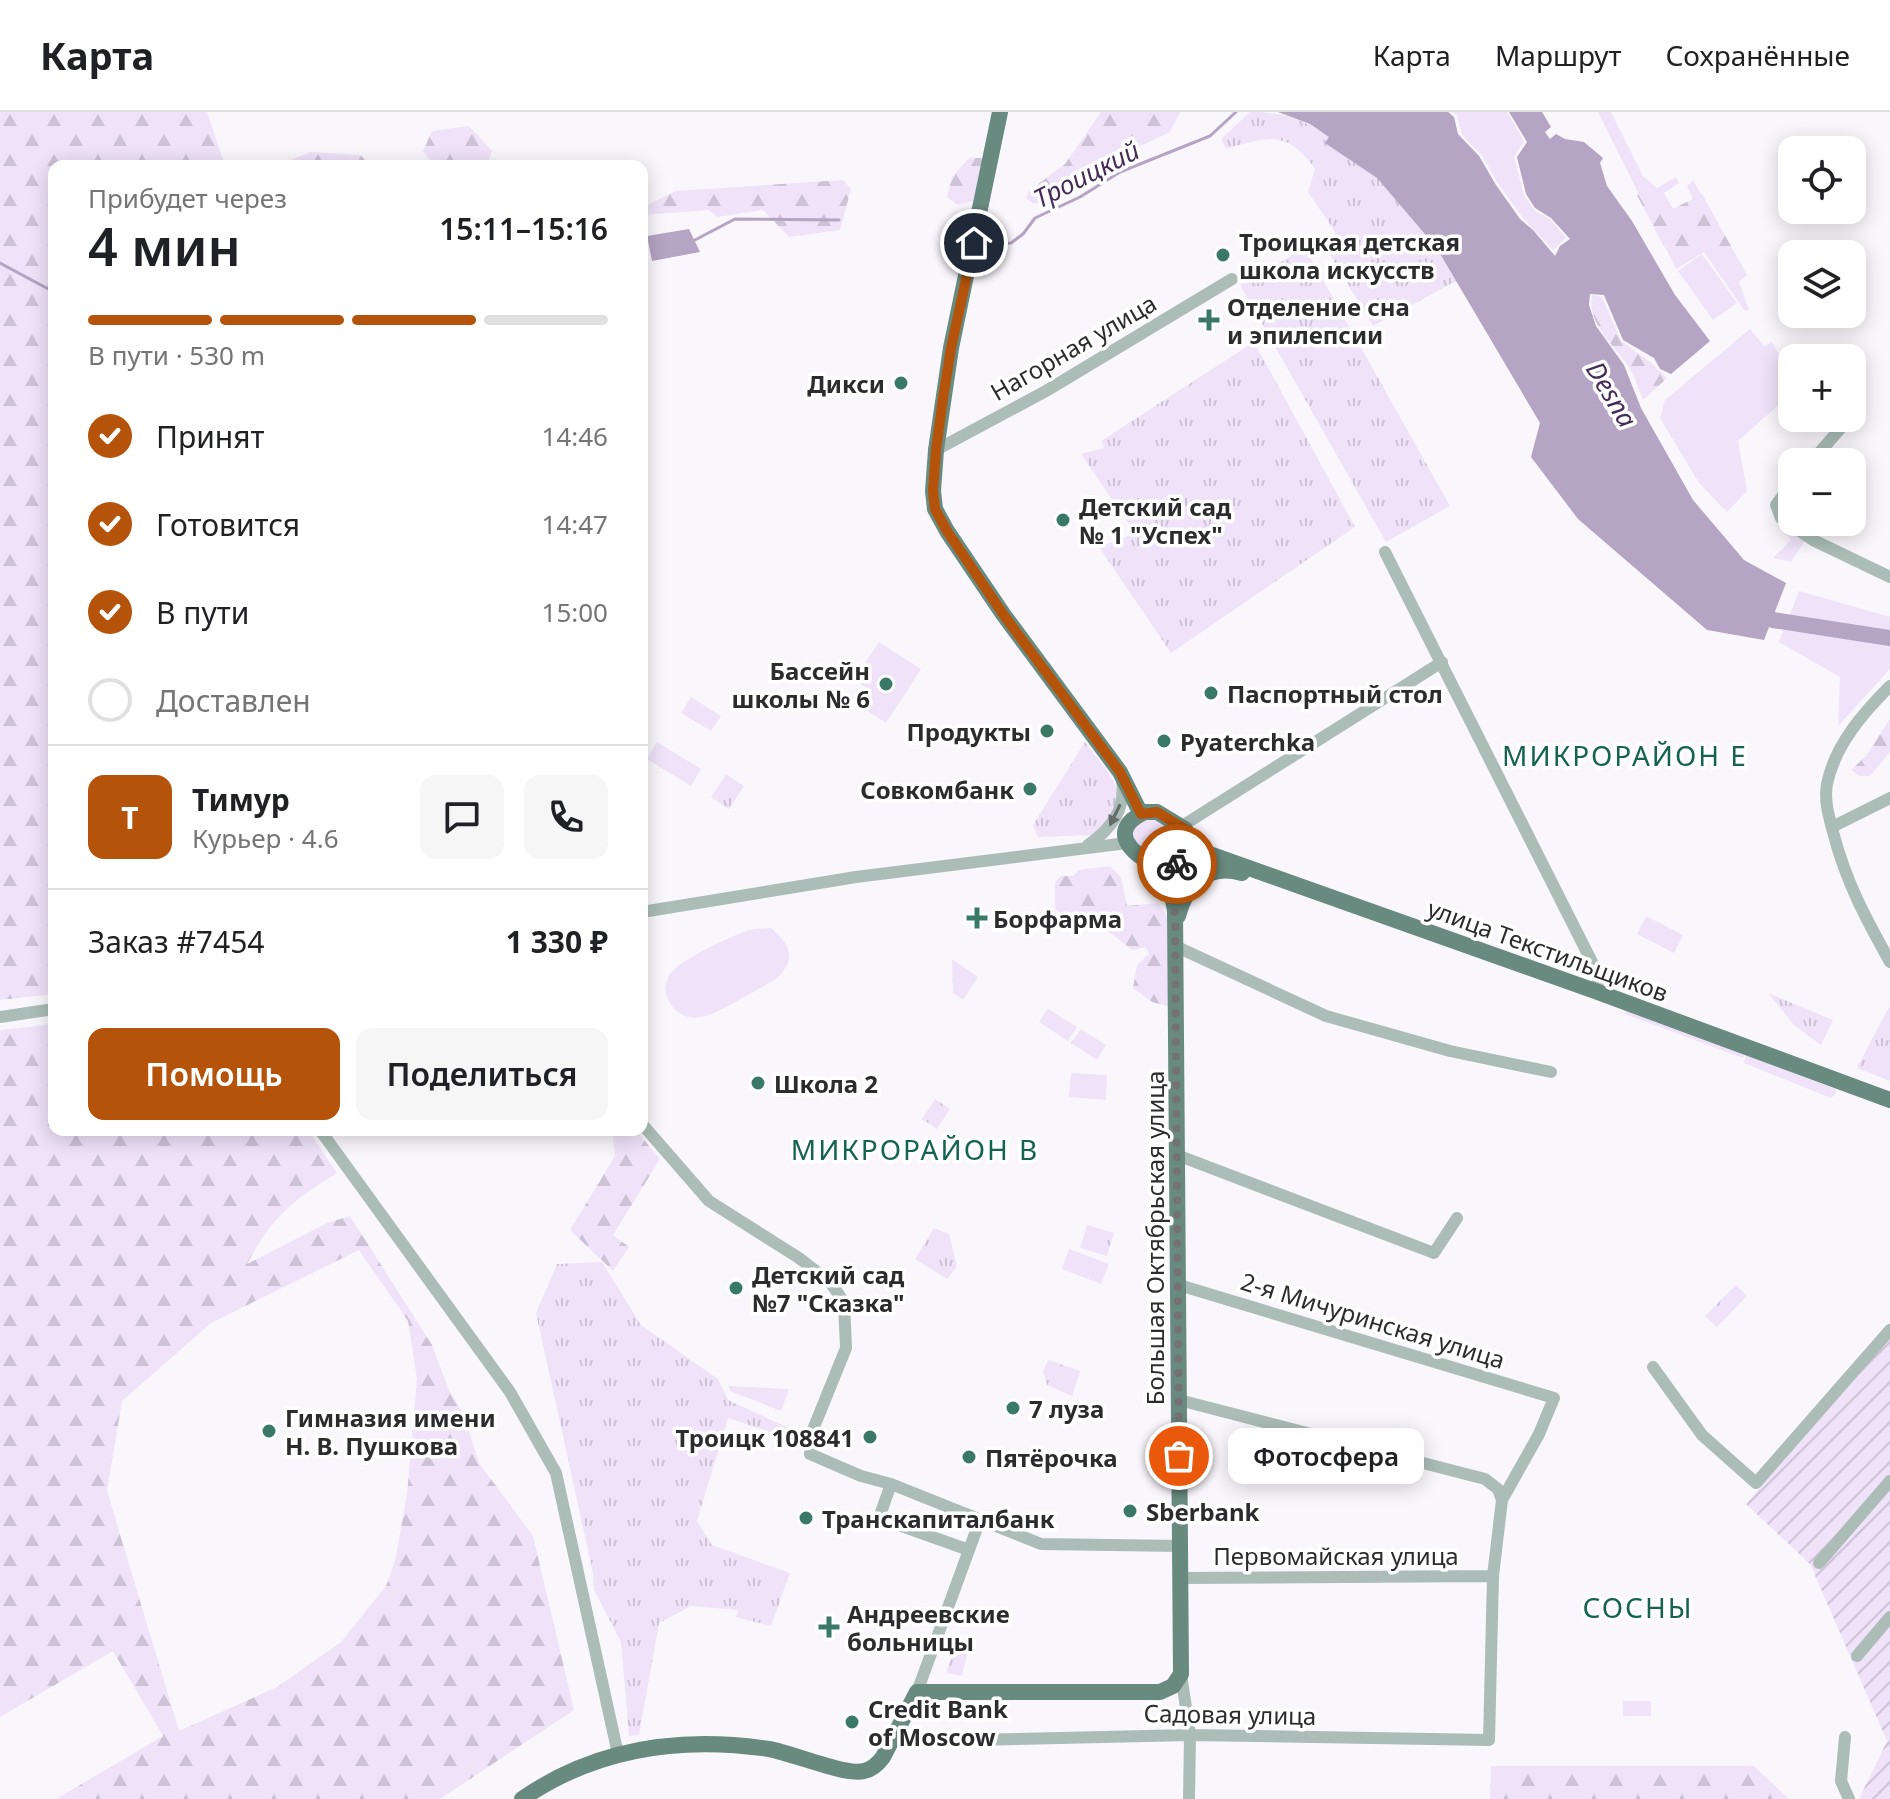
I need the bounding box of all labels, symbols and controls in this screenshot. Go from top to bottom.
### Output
text: Карта [40,29,154,81]
text: Карта [1373,36,1451,74]
text: Маршрут [1495,36,1621,74]
text: Сохранённые [1665,36,1850,74]
water label: Троицкий [1027,132,1145,216]
map controls [1778,136,1866,536]
button: locate [1778,136,1866,224]
text: Прибудет через [88,180,287,216]
text: 15:11–15:16 [439,208,608,249]
pin [940,209,1008,277]
text: 4 мин [88,210,241,281]
icon: home [952,221,996,265]
place label: Троицкая детская школа искусств [1239,225,1460,286]
button: layers [1778,240,1866,328]
marker: Троицкая детская школа искусств [1214,246,1232,264]
street label: Нагорная улица [984,286,1162,408]
place label: Отделение сна и эпилепсии [1227,290,1410,351]
marker: Отделение сна и эпилепсии [1198,309,1220,331]
text: В пути · 530 m [88,337,265,373]
button: + [1778,344,1866,432]
water label: Desna [1578,354,1646,434]
place label: Дикси [807,367,885,400]
marker: Дикси [892,374,910,392]
icon: check [88,414,132,458]
text: Принят [156,416,265,457]
text: 14:46 [542,418,608,454]
button: − [1778,448,1866,536]
place label: Детский сад № 1 "Успех" [1079,490,1232,551]
icon: check [88,502,132,546]
text: Готовится [156,504,300,545]
text: 14:47 [542,506,608,542]
marker: Детский сад № 1 "Успех" [1054,511,1072,529]
icon: check [88,590,132,634]
text: В пути [156,592,249,633]
text: 15:00 [542,594,608,630]
place label: Бассейн школы № 6 [732,654,870,715]
marker: Бассейн школы № 6 [877,675,895,693]
place label: Паспортный стол [1227,677,1443,710]
text: Доставлен [156,680,311,721]
marker: Паспортный стол [1202,684,1220,702]
place label: Продукты [906,715,1031,748]
marker: Продукты [1038,722,1056,740]
place label: Pyaterchka [1180,725,1315,758]
marker: Pyaterchka [1155,732,1173,750]
district label: МИКРОРАЙОН Е [1502,736,1748,774]
place label: Совкомбанк [860,773,1014,806]
button: chat [420,775,504,859]
button: phone [524,775,608,859]
text: Тимур [192,779,290,820]
marker: Совкомбанк [1021,780,1039,798]
text: Т [121,797,139,838]
one-way arrow [1108,804,1122,827]
text: Курьер · 4.6 [192,820,339,856]
courier [1137,824,1217,904]
icon: bike [1155,842,1199,886]
street label: улица Текстильщиков [1423,891,1673,1009]
place label: Борфарма [993,902,1122,935]
marker: Борфарма [968,909,986,927]
text: Заказ #7454 [88,921,264,962]
text: 1 330 ₽ [506,921,608,962]
button: Помощь [88,1028,340,1120]
button: Поделиться [356,1028,608,1120]
place label: Школа 2 [774,1067,878,1100]
street label: Большая Октябрьская улица [1138,1071,1171,1405]
marker: Школа 2 [749,1074,767,1092]
district label: МИКРОРАЙОН В [791,1130,1039,1168]
place label: Детский сад №7 "Сказка" [752,1258,905,1319]
street label: 2-я Мичуринская улица [1237,1264,1509,1376]
marker: Детский сад №7 "Сказка" [727,1279,745,1297]
place label: 7 луза [1029,1392,1104,1425]
marker: 7 луза [1004,1399,1022,1417]
place label: Гимназия имени Н. В. Пушкова [285,1401,496,1462]
place label: Троицк 108841 [676,1421,854,1454]
marker: Гимназия имени Н. В. Пушкова [260,1422,278,1440]
pin [1145,1422,1213,1490]
marker: Троицк 108841 [861,1428,879,1446]
callout: Фотосфера [1227,1428,1423,1484]
icon: bag [1157,1434,1201,1478]
text: Фотосфера [1253,1438,1399,1474]
place label: Пятёрочка [985,1441,1118,1474]
marker: Пятёрочка [960,1448,978,1466]
place label: Sberbank [1146,1495,1260,1528]
place label: Транскапиталбанк [822,1502,1055,1535]
marker: Sberbank [1121,1502,1139,1520]
marker: Транскапиталбанк [797,1509,815,1527]
street label: Первомайская улица [1213,1539,1459,1572]
district label: СОСНЫ [1582,1588,1694,1626]
place label: Андреевские больницы [847,1597,1010,1658]
marker: Андреевские больницы [818,1616,840,1638]
place label: Credit Bank of Moscow [868,1692,1008,1753]
street label: Садовая улица [1143,1696,1317,1732]
marker: Credit Bank of Moscow [843,1713,861,1731]

